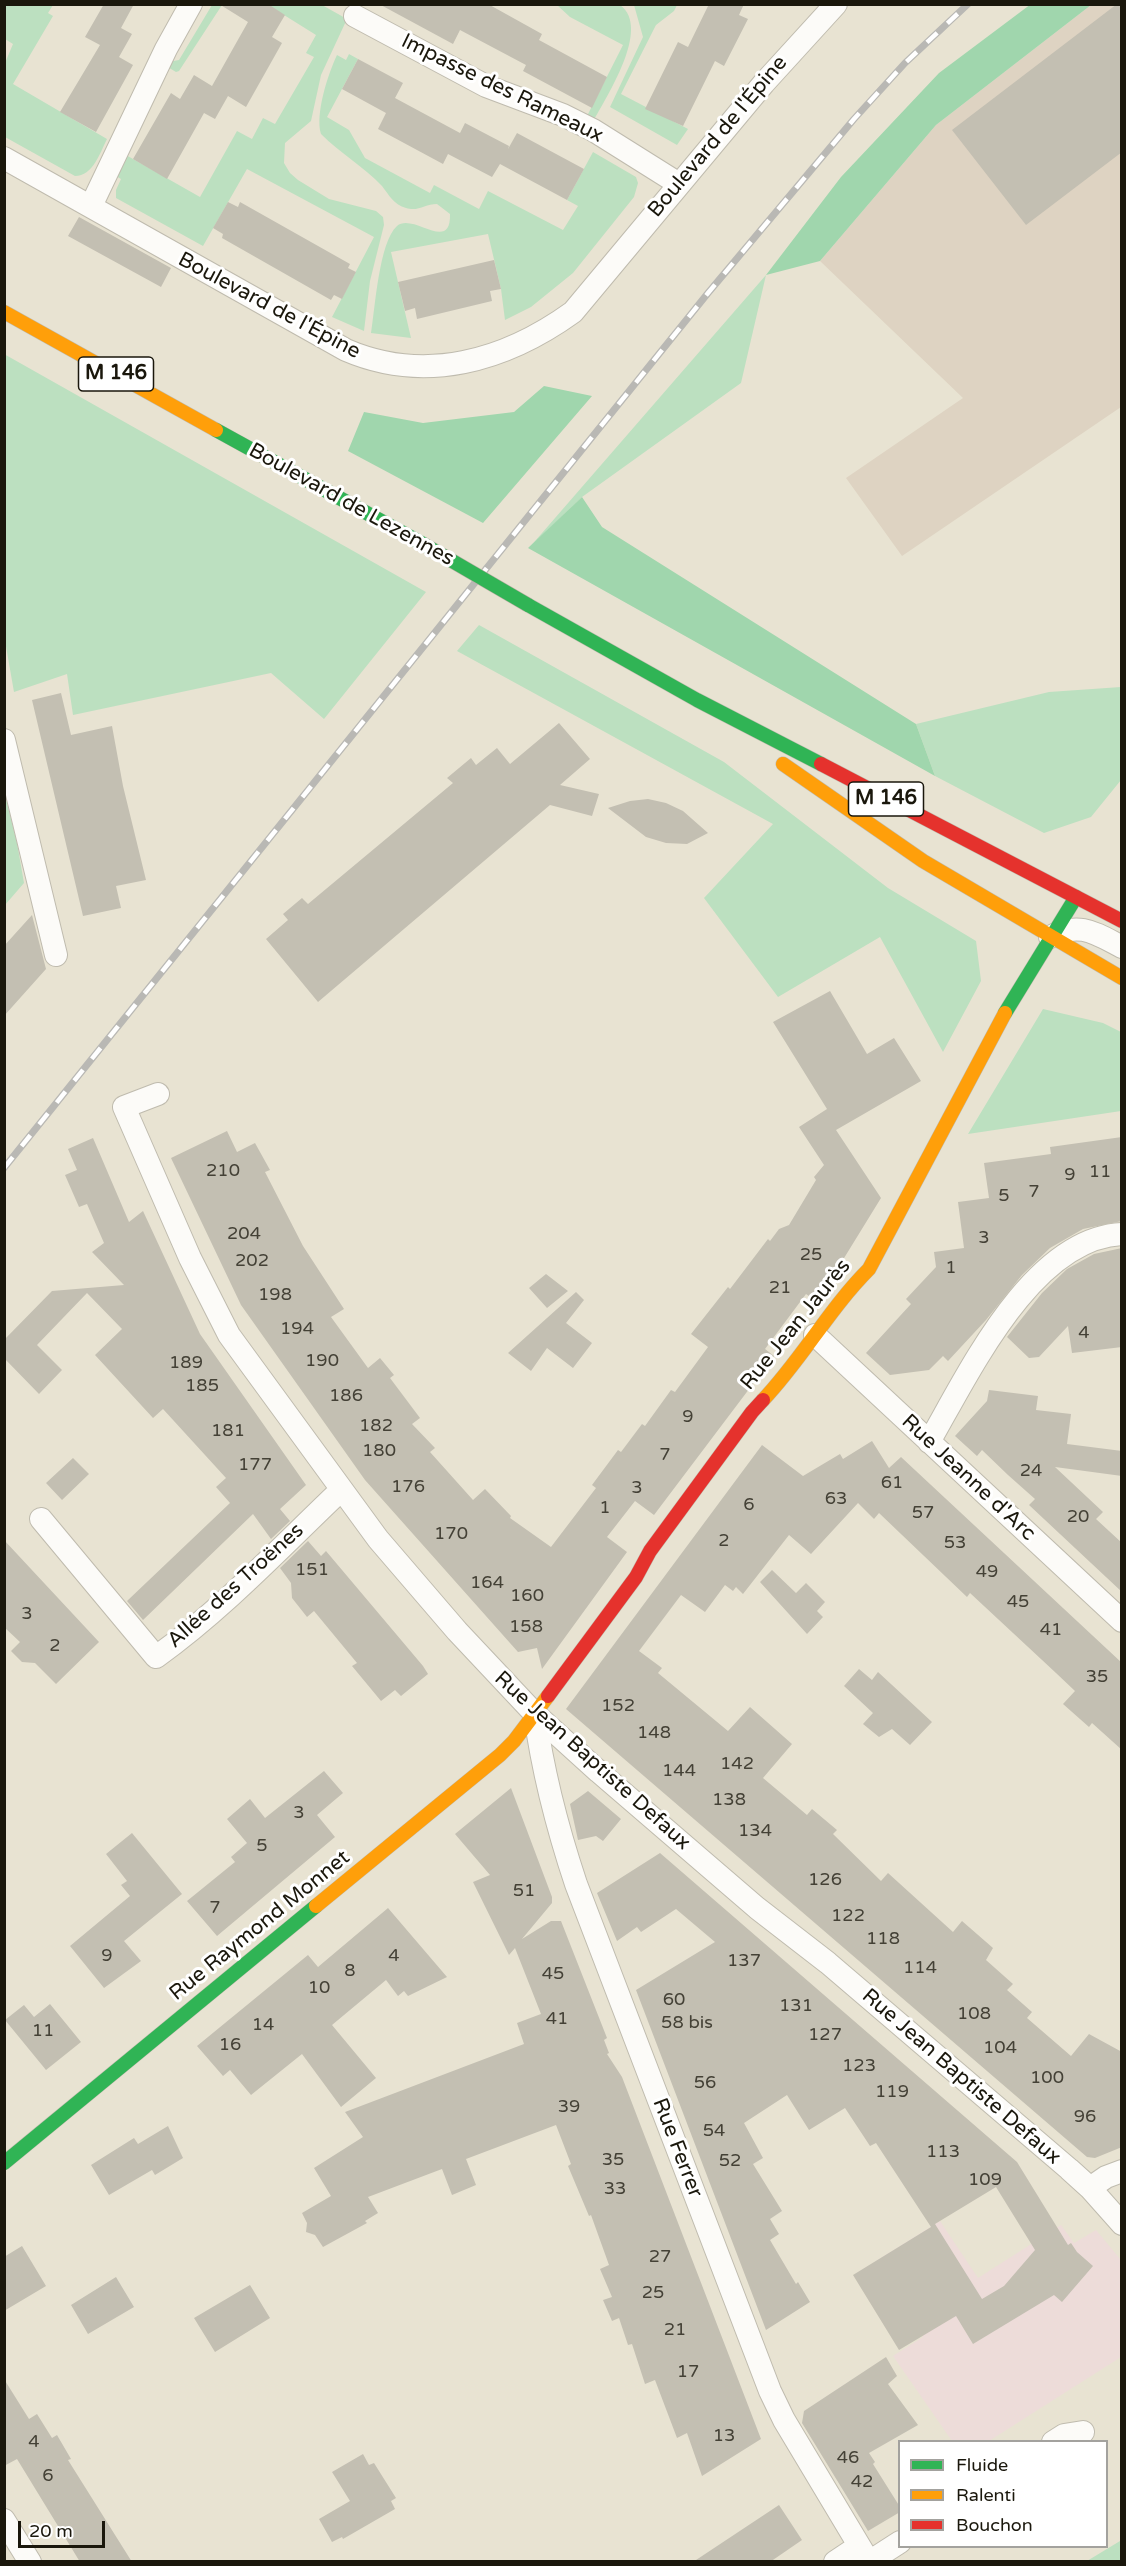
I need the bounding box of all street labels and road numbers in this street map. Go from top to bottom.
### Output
street label: Impasse des Rameaux [397,29,607,149]
street label: Boulevard de l'Épine [643,51,793,223]
street label: Boulevard de l'Épine [173,247,365,365]
road number: M 146 [78,357,154,391]
street label: Boulevard de Lezennes [244,438,458,572]
road number: M 146 [848,782,924,816]
street label: Rue Jean Jaurès [736,1255,856,1395]
street label: Rue Jeanne d'Arc [896,1409,1040,1547]
street label: Allée des Troënes [163,1518,309,1654]
street label: Rue Jean Baptiste Defaux [489,1666,695,1856]
street label: Rue Raymond Monnet [165,1845,355,2007]
street label: Rue Jean Baptiste Defaux [856,1984,1066,2170]
street label: Rue Ferrer [646,2095,708,2201]

